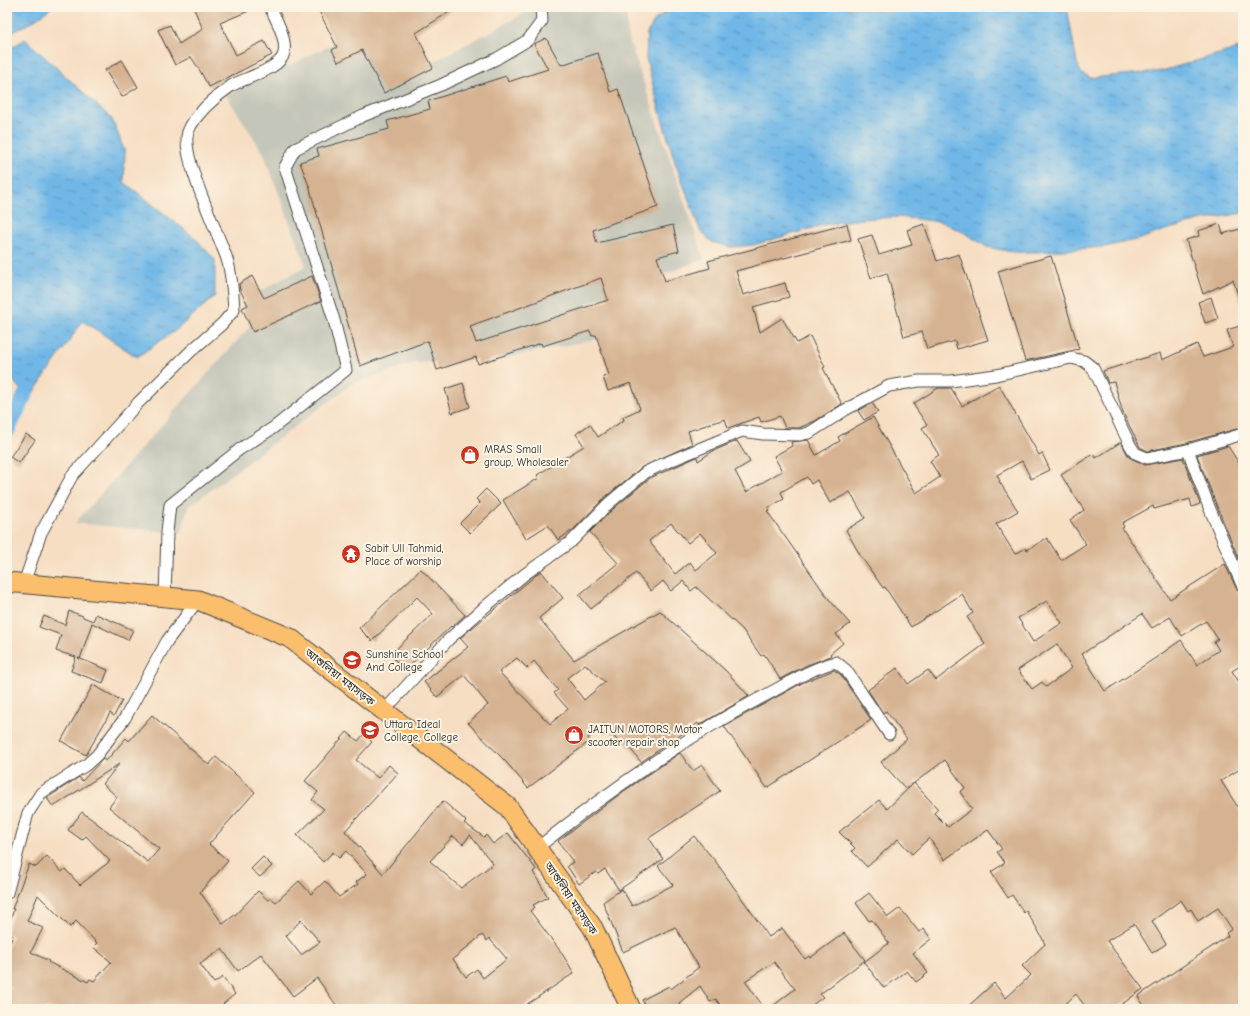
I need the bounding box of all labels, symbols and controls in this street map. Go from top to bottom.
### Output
place label: MRAS Small group, Wholesaler [484,443,569,469]
shop icon: MRAS Small group, Wholesaler [459,444,481,466]
place label: Sabit Ull Tahmid, Place of worship [365,542,444,568]
temple icon: Sabit Ull Tahmid, Place of worship [340,543,362,565]
street label: আশুলিয়া মহাসড়ক [302,646,377,709]
place label: Sunshine School And College [366,648,443,674]
school or university icon: Sunshine School And College [341,649,363,671]
place label: Uttara Ideal College, College [384,718,458,744]
school or university icon: Uttara Ideal College, College [359,719,381,741]
place label: JAITUN MOTORS, Motor scooter repair shop [588,723,703,749]
shop icon: JAITUN MOTORS, Motor scooter repair shop [563,724,585,746]
street label: আশুলিয়া মহাসড়ক [541,859,600,937]

